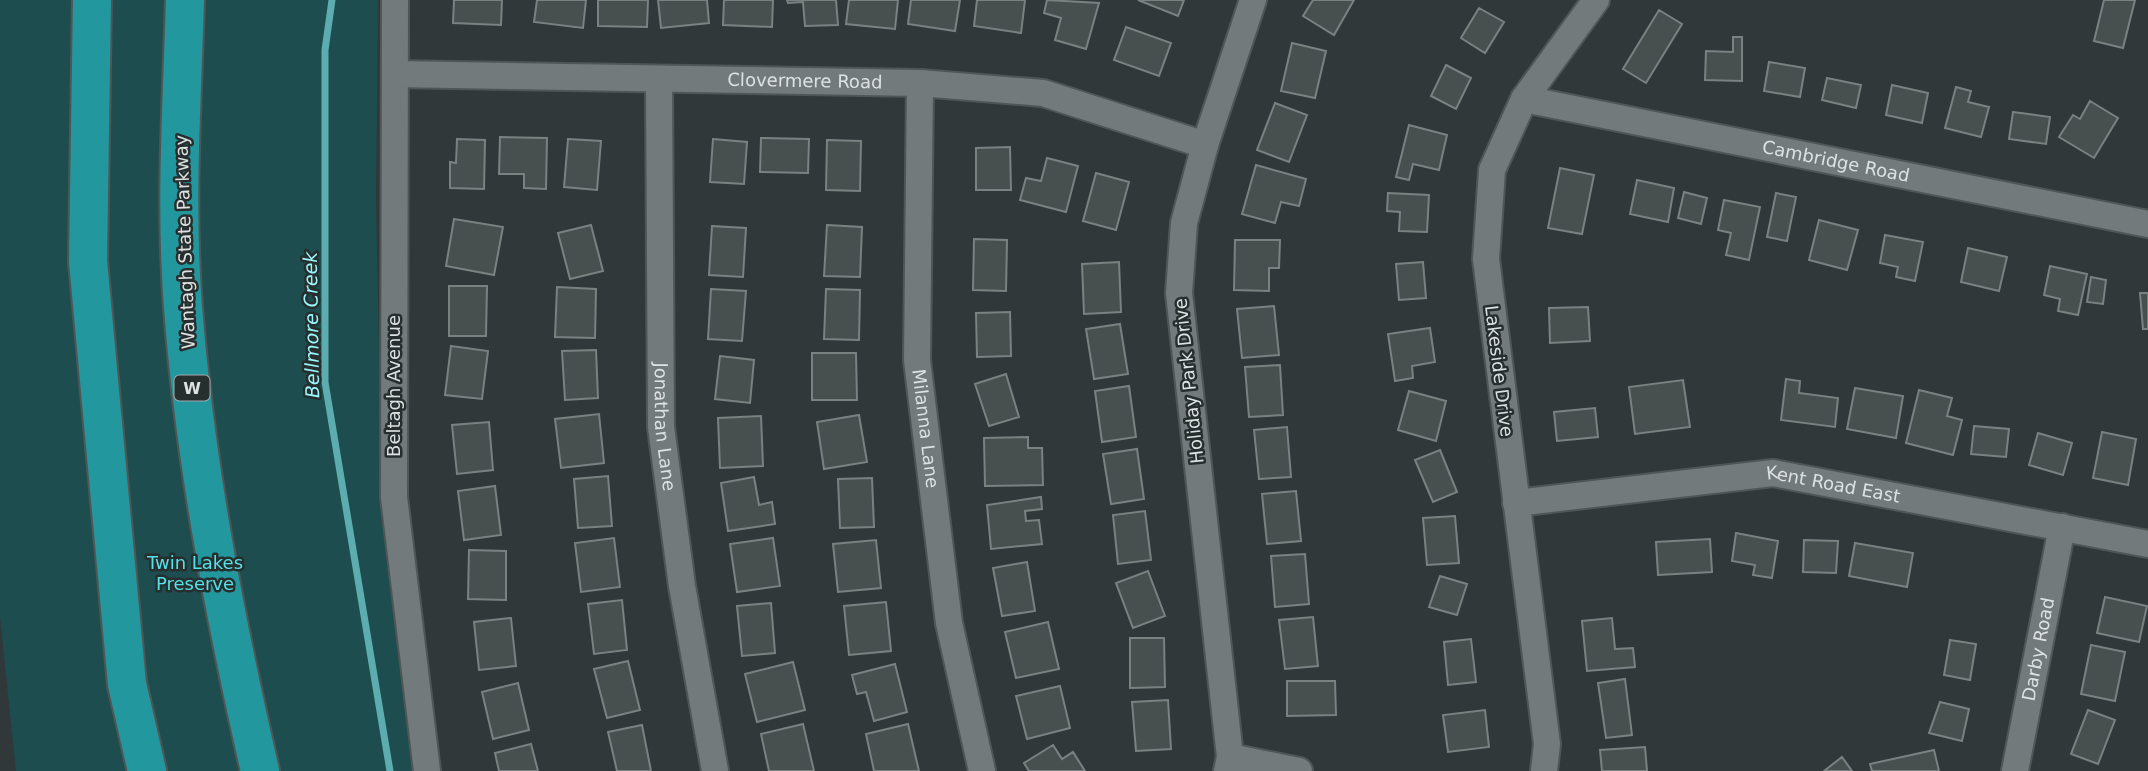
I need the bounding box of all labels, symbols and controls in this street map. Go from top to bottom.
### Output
street label: Clovermere Road [727,69,883,92]
street label: Wantagh State Parkway [170,134,199,350]
street label: Cambridge Road [1760,136,1911,186]
water label: Bellmore Creek [299,251,323,398]
street label: Holiday Park Drive [1169,297,1208,465]
street label: Lakeside Drive [1481,304,1518,438]
street label: Beltagh Avenue [383,315,404,457]
street label: Jonathan Lane [651,361,680,492]
street label: Milanna Lane [908,368,943,489]
road number: W [174,376,210,400]
street label: Kent Road East [1765,461,1902,507]
park label: Twin Lakes Preserve [146,552,243,594]
street label: Darby Road [2018,595,2058,703]

